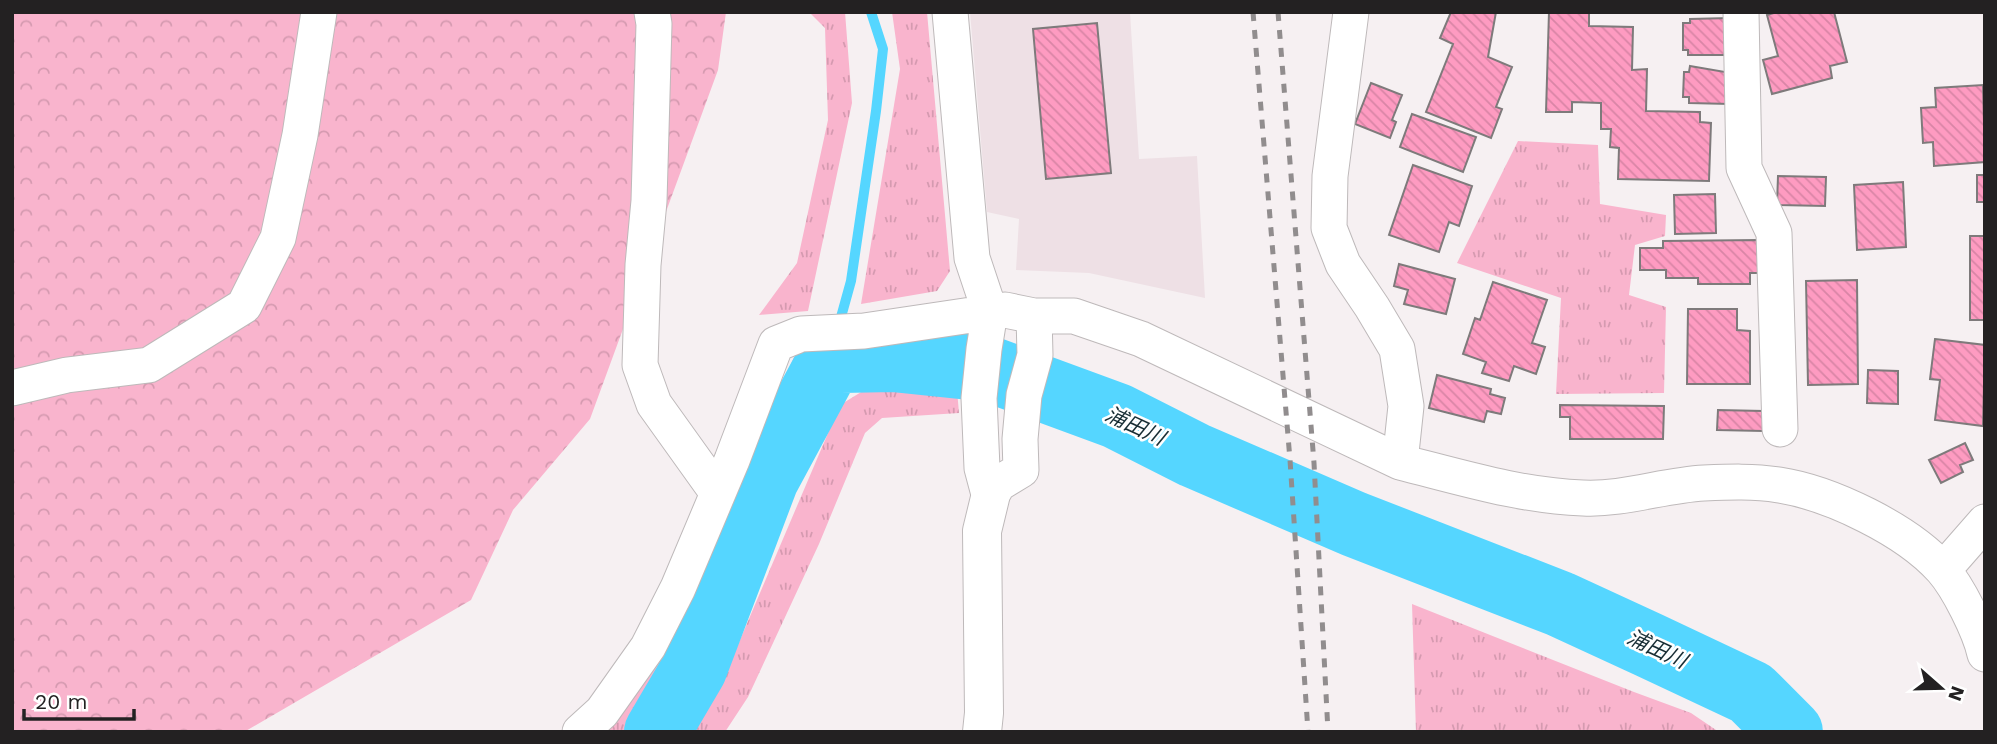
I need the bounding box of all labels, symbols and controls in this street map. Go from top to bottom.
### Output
water label: 浦田川 [1101,401,1171,451]
water label: 浦田川 [1623,624,1693,674]
north arrow [1906,653,1976,723]
scale bar [24,678,135,722]
text: N [1943,683,1970,704]
text: 20 m [35,689,87,714]

